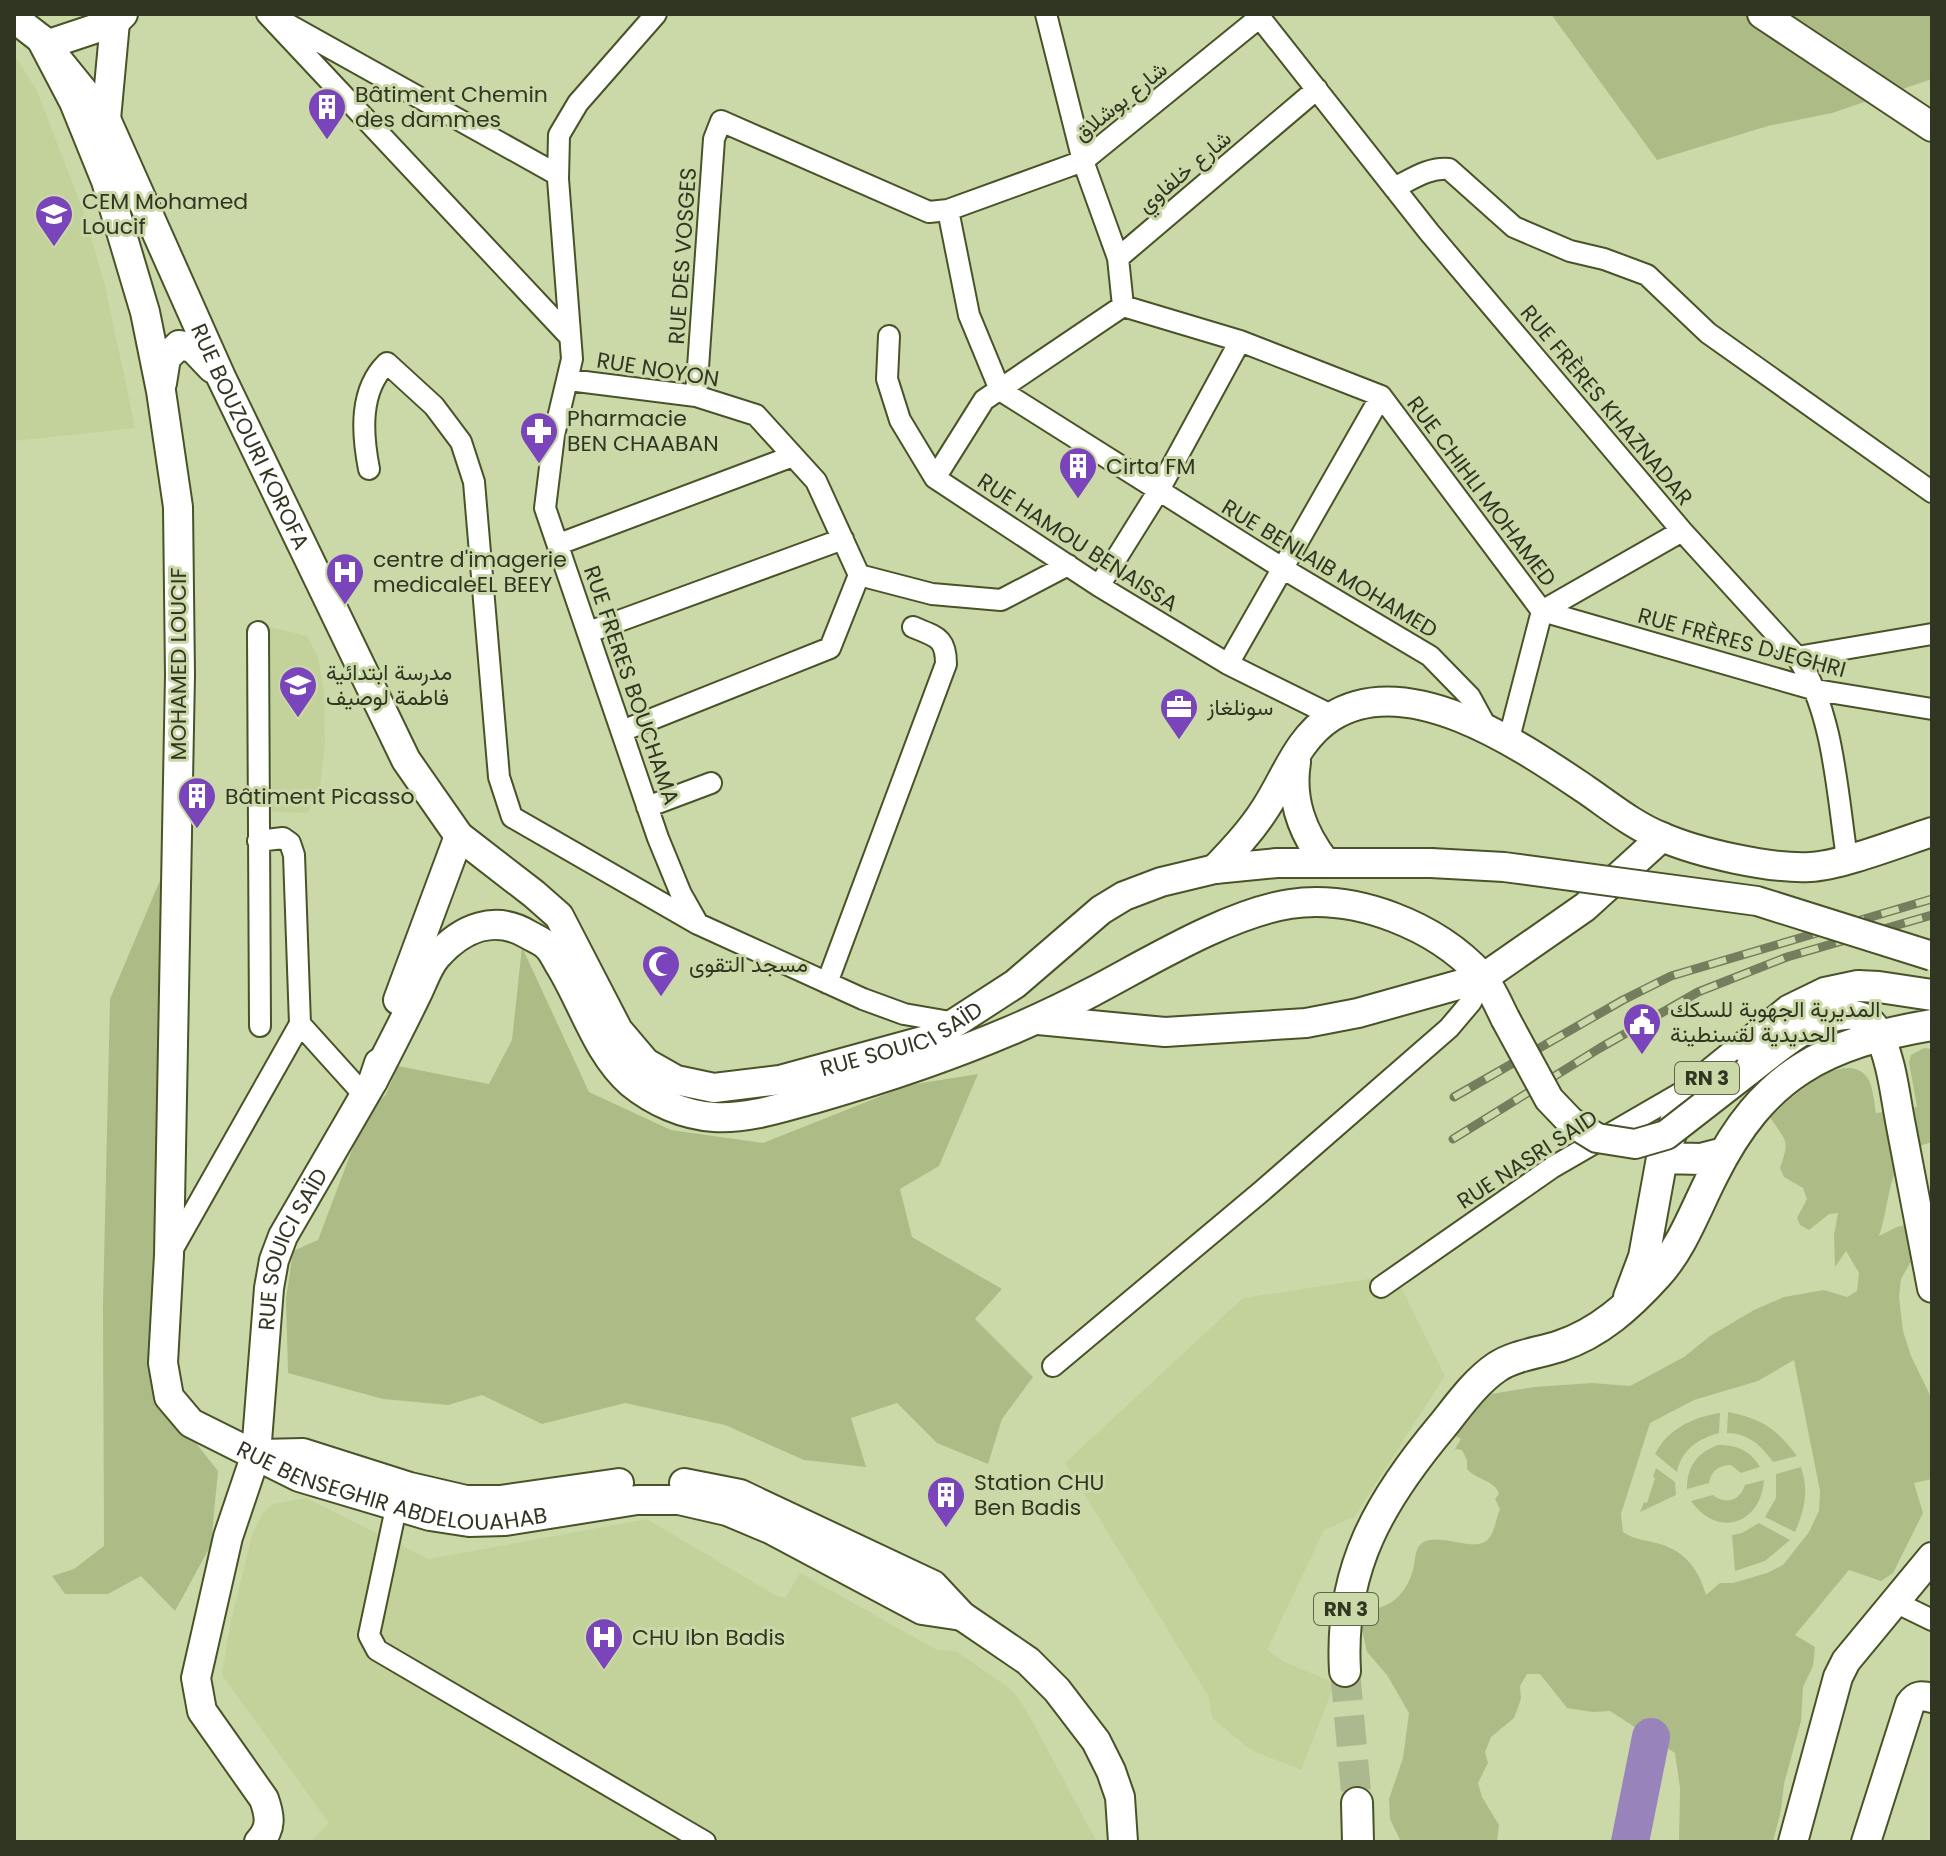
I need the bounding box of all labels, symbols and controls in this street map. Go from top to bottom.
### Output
street label: شارع بوشلاق [1067,54,1174,149]
place label: Bâtiment Chemin des dammes [355,79,548,135]
building icon: Bâtiment Chemin des dammes [306,86,348,141]
street label: شارع خلفاوي [1131,123,1240,222]
street label: RUE DES VOSGES [661,166,704,346]
place label: CEM Mohamed Loucif [82,186,248,242]
school or university icon: CEM Mohamed Loucif [33,193,75,248]
street label: RUE FRÈRES KHAZNADAR [1513,298,1700,512]
street label: RUE BOUZOURI KOROFA [183,319,317,555]
street label: RUE NOYON [594,345,721,394]
street label: RUE CHIHLI MOHAMED [1400,390,1564,593]
place label: Pharmacie BEN CHAABAN [567,403,719,459]
pharmacy icon: Pharmacie BEN CHAABAN [518,410,560,465]
building icon: Cirta FM [1057,445,1099,500]
place label: Cirta FM [1106,451,1195,482]
street label: RUE HAMOU BENAISSA [971,466,1184,619]
street label: RUE BENLAIB MOHAMED [1216,492,1443,645]
place label: centre d'imagerie medicaleEL BEEY [373,544,567,600]
hospital icon: centre d'imagerie medicaleEL BEEY [324,551,366,606]
street label: RUE FRERES BOUCHAMA [576,561,687,809]
street label: MOHAMED LOUCIF [163,567,194,761]
street label: RUE FRÈRES DJEGHRI [1634,600,1849,685]
place label: مدرسة ابتدائية فاطمة لوصيف [326,657,452,713]
school or university icon: مدرسة ابتدائية فاطمة لوصيف [277,664,319,719]
office icon: سونلغاز [1158,686,1200,741]
place label: سونلغاز [1206,692,1273,723]
building icon: Bâtiment Picasso [176,775,218,830]
place label: Bâtiment Picasso [225,781,414,812]
mosque icon: مسجد التقوى [640,943,682,998]
place label: مسجد التقوى [689,949,808,980]
street label: RUE SOUICI SAÏD [817,994,989,1084]
place label: المديرية الجهوية للسكك الحديدية لقسنطينة [1670,994,1880,1050]
public building icon: المديرية الجهوية للسكك الحديدية لقسنطينة [1621,1001,1663,1056]
road number: RN 3 [1675,1062,1739,1094]
street label: RUE NASRI SAID [1451,1102,1604,1217]
street label: RUE SOUICI SAÏD [251,1162,335,1332]
street label: RUE BENSEGHIR ABDELOUAHAB [231,1433,549,1539]
place label: Station CHU Ben Badis [974,1467,1104,1523]
building icon: Station CHU Ben Badis [925,1474,967,1529]
road number: RN 3 [1314,1593,1378,1625]
hospital icon: CHU Ibn Badis [583,1616,625,1671]
place label: CHU Ibn Badis [632,1622,785,1653]

